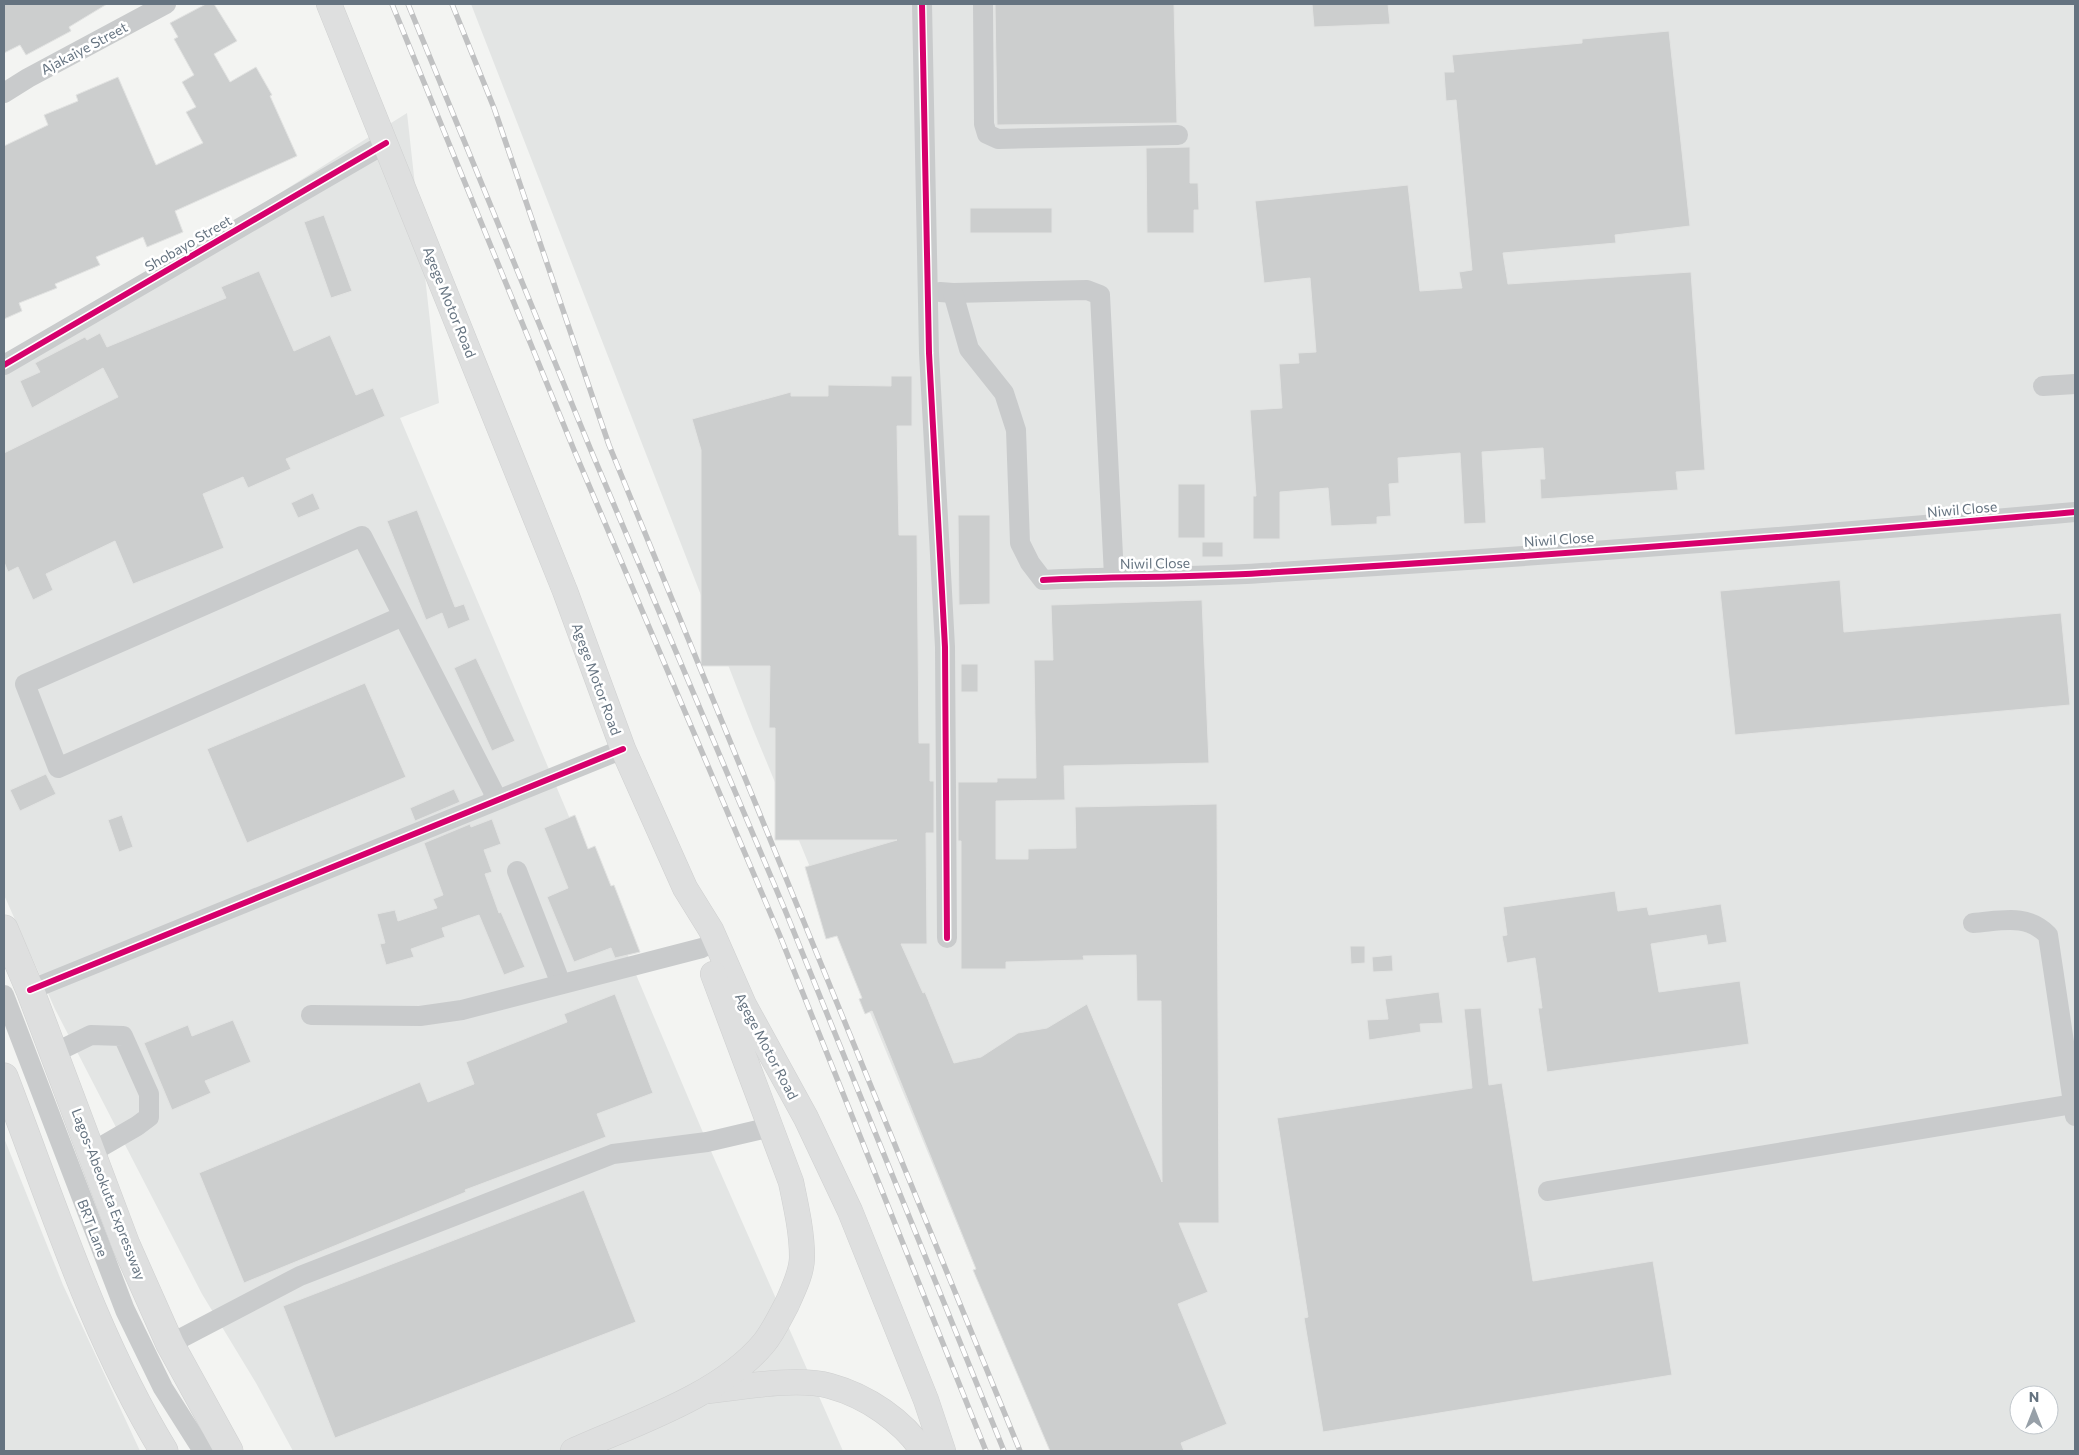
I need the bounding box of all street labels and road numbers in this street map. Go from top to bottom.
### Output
street label: Ajakaiye Street [38,18,130,78]
street label: Shobayo Street [141,211,235,275]
street label: Agege Motor Road [420,244,480,360]
street label: Niwil Close [1926,497,1998,521]
street label: Niwil Close [1523,528,1595,550]
street label: Niwil Close [1120,554,1190,572]
street label: Agege Motor Road [569,621,625,737]
street label: Agege Motor Road [732,990,802,1102]
street label: Lagos-Abeokuta Expressway [68,1106,150,1282]
street label: BRT Lane [74,1197,112,1259]

